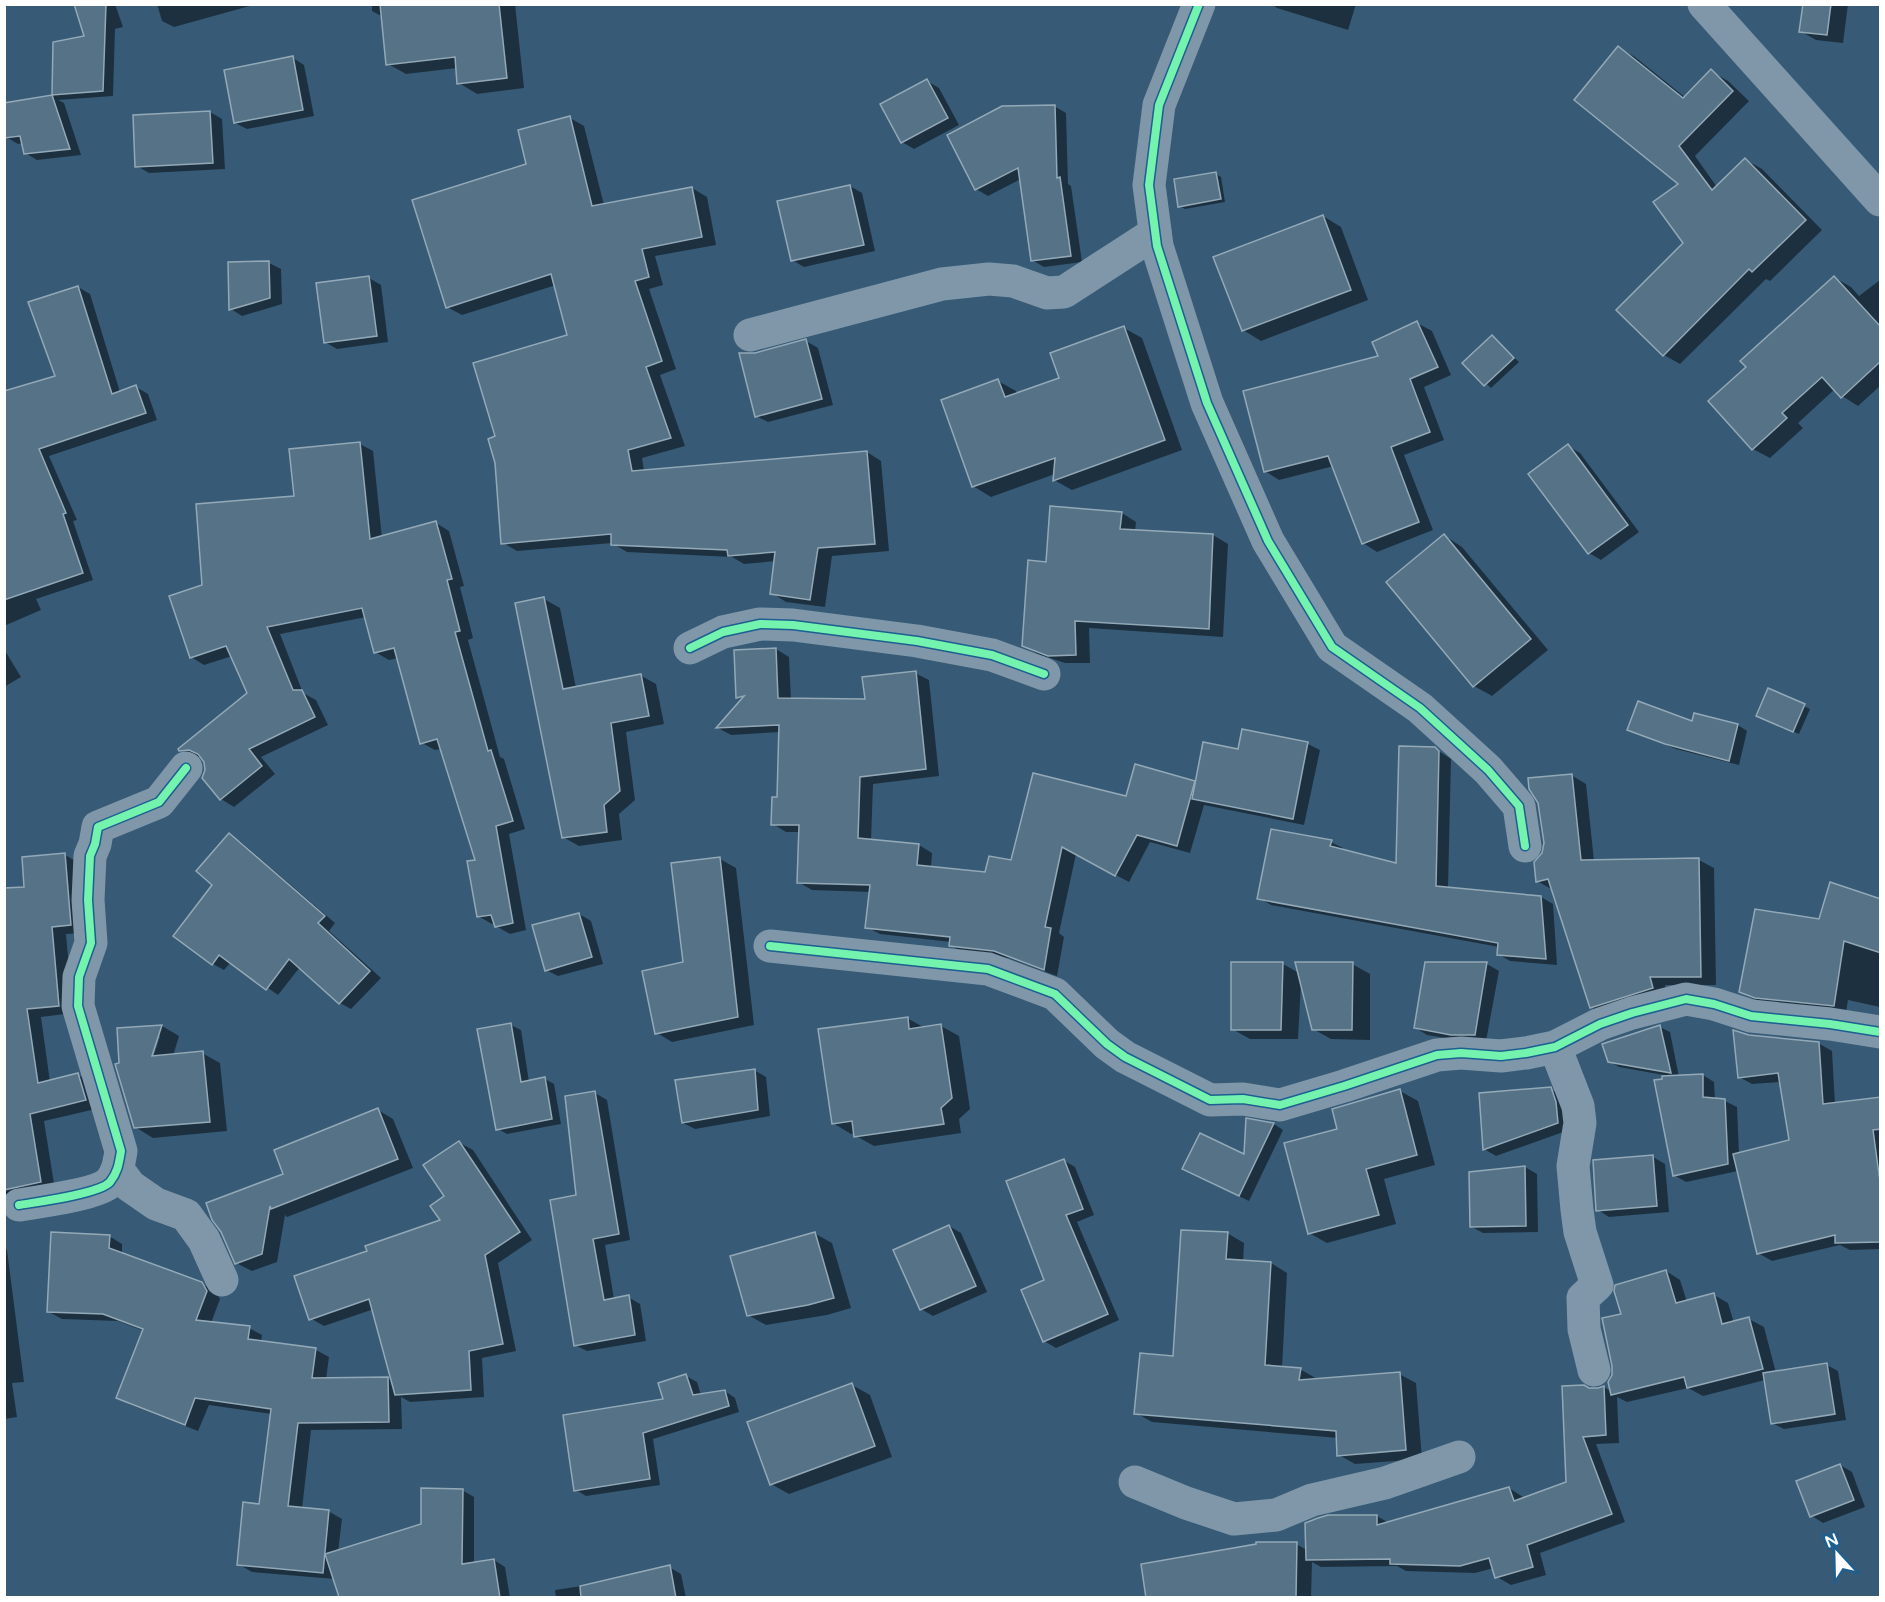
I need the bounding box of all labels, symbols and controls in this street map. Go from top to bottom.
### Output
north arrow [1807,1524,1867,1584]
text: N [1822,1529,1841,1553]

